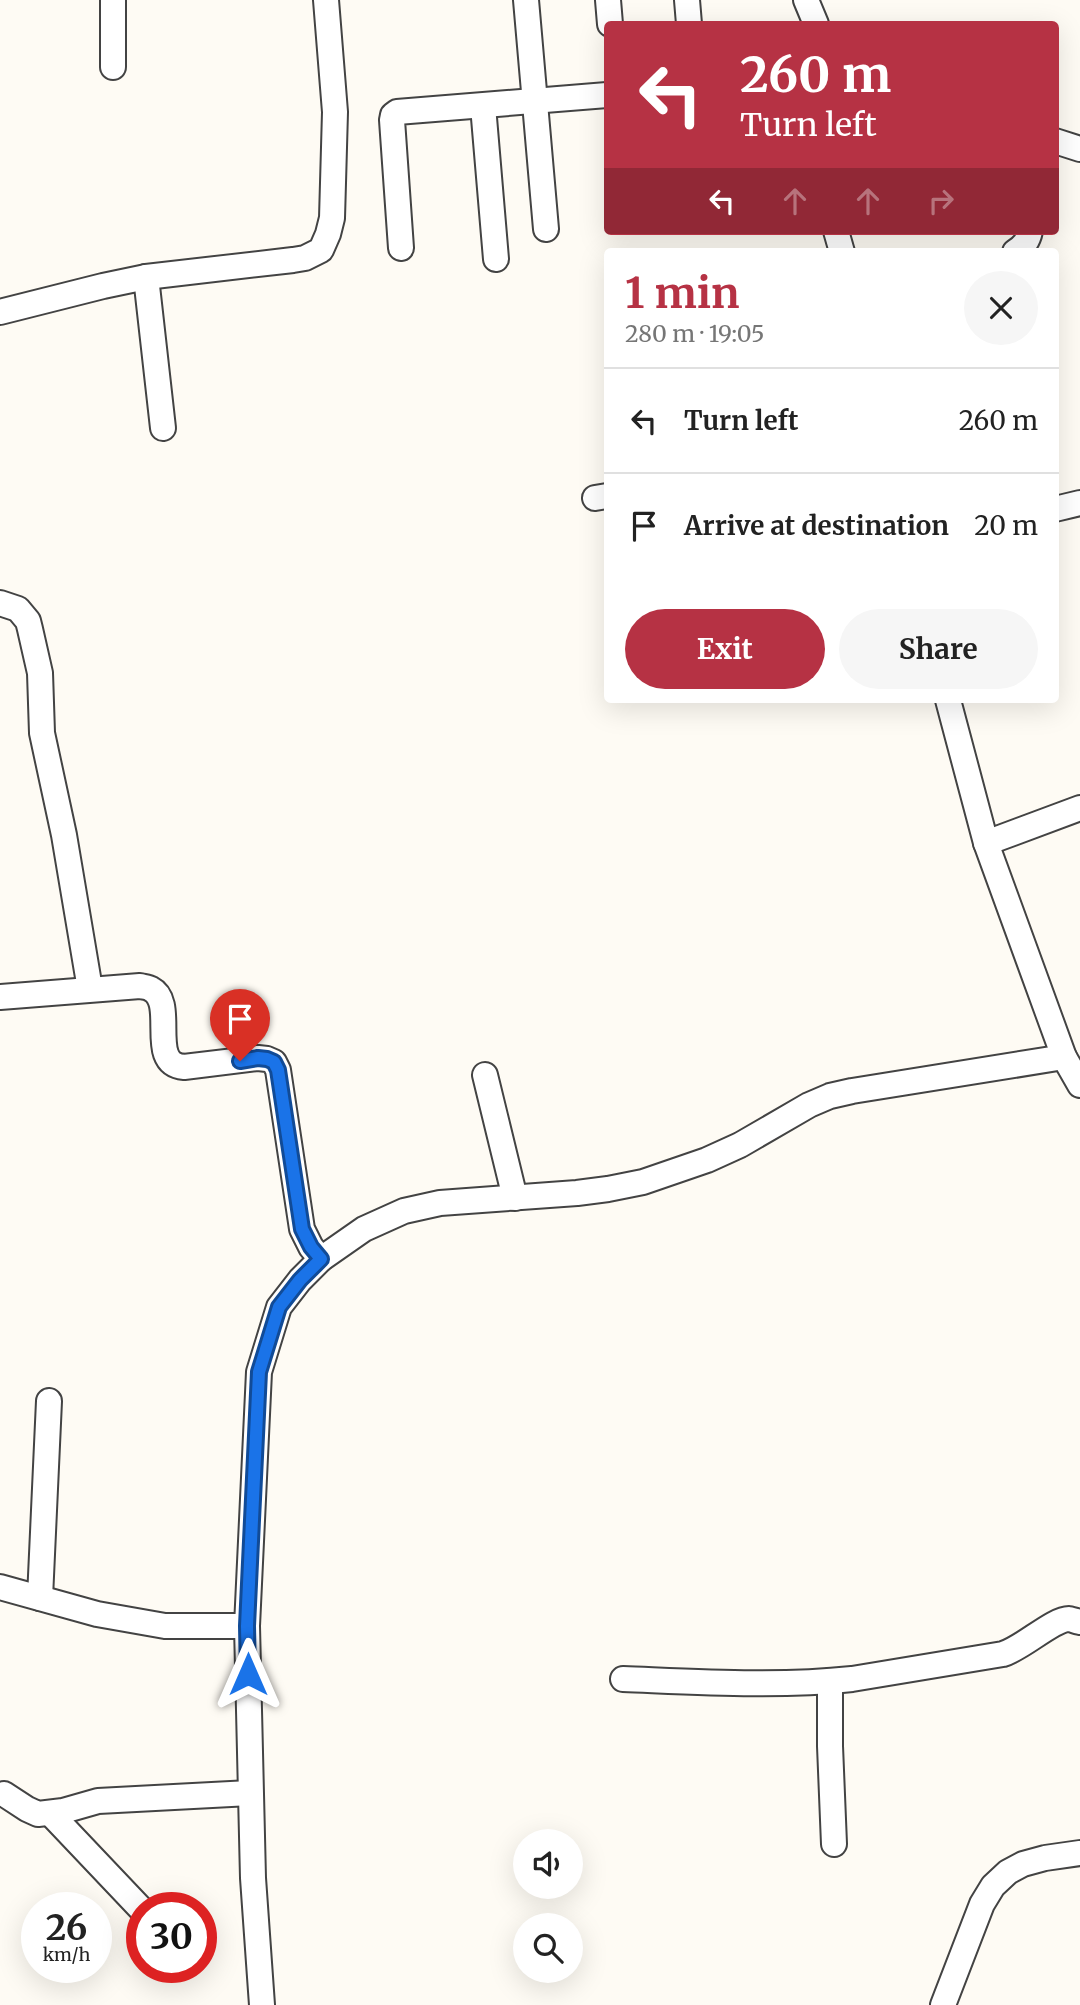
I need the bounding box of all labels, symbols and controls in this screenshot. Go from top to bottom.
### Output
text: 260 m [740,44,891,105]
icon: left [625,49,716,140]
text: Turn left [740,105,877,145]
icon: left [703,182,741,220]
icon: ahead [776,182,814,220]
icon: ahead [849,182,887,220]
icon: right [922,182,960,220]
text: 1 min [625,267,739,319]
button: close [964,271,1038,345]
text: 280 m · 19:05 [625,319,764,348]
icon: left [625,402,663,440]
text: Turn left [684,404,798,437]
text: 260 m [959,404,1038,437]
icon: arrive [625,507,663,545]
text: Arrive at destination [684,509,949,542]
text: 20 m [974,509,1038,542]
button: Exit [625,609,825,689]
button: Share [839,609,1038,689]
pin [210,989,270,1061]
icon: arrive [221,1000,259,1038]
position arrow [211,1637,285,1711]
map controls [513,1829,583,1983]
button: sound [513,1829,583,1899]
speed limit sign: 30 [126,1892,217,1983]
text: 26 [46,1906,87,1950]
button: search [513,1913,583,1983]
text: km/h [43,1943,90,1966]

